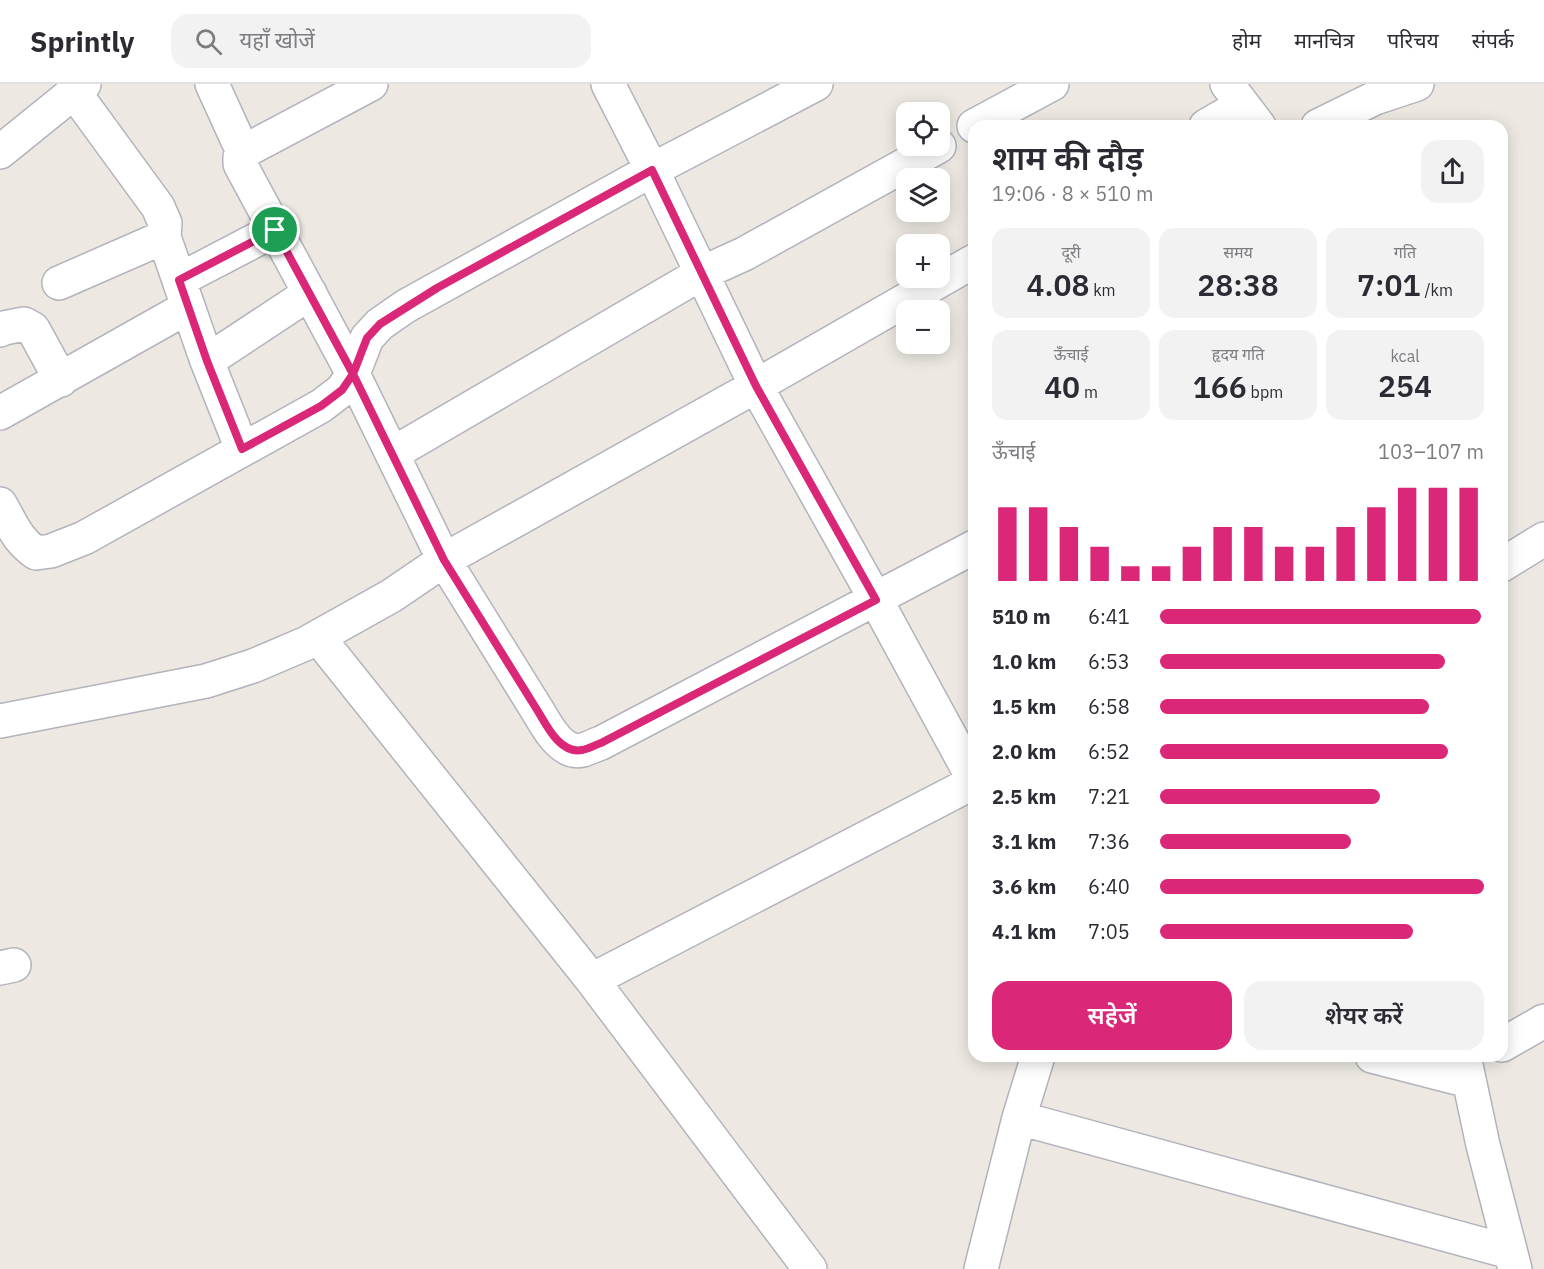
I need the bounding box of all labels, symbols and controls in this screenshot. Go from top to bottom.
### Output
search box [171,14,591,68]
text: Sprintly [30,23,135,60]
icon: search [192,25,225,58]
text: यहाँ खोजें [240,25,315,54]
text: होम [1232,26,1261,54]
text: मानचित्र [1294,26,1354,54]
text: परिचय [1387,26,1439,54]
text: संपर्क [1472,26,1514,54]
map controls [896,102,950,354]
button: locate [896,102,950,156]
text: शाम की दौड़ [992,136,1143,179]
button: share [1421,140,1484,203]
button: layers [896,168,950,222]
text: 19:06 · 8 × 510 m [992,180,1153,207]
pin [249,204,300,255]
icon: arrive [258,213,291,246]
button: + [896,234,950,288]
text: दूरी [1061,242,1081,262]
text: समय [1223,242,1253,262]
text: गति [1394,242,1416,262]
text: 4.08 [1026,265,1089,304]
text: 28:38 [1197,265,1279,304]
text: 7:01 [1357,265,1421,304]
text: km [1089,280,1116,300]
text: /km [1421,280,1453,300]
button: − [896,300,950,354]
text: ऊँचाई [1054,344,1088,364]
text: हृदय गति [1212,344,1264,364]
text: kcal [1390,346,1420,366]
text: 254 [1378,366,1432,405]
text: 40 [1044,367,1080,406]
text: 166 [1193,367,1247,406]
text: m [1080,382,1098,402]
text: bpm [1247,382,1283,402]
text: ऊँचाई [992,438,1035,465]
text: 103–107 m [1378,438,1484,465]
text: 510 m [992,603,1051,630]
text: 6:41 [1088,603,1130,630]
text: 1.0 km [992,648,1056,675]
text: 6:53 [1088,648,1130,675]
text: 1.5 km [992,693,1056,720]
text: 6:58 [1088,693,1130,720]
text: 2.0 km [992,738,1056,765]
text: 6:52 [1088,738,1130,765]
text: 2.5 km [992,783,1056,810]
text: 7:21 [1088,783,1130,810]
text: 3.1 km [992,828,1056,855]
text: 7:36 [1088,828,1130,855]
text: 3.6 km [992,873,1056,900]
text: 6:40 [1088,873,1130,900]
text: 4.1 km [992,918,1056,945]
text: 7:05 [1088,918,1130,945]
button: सहेजें [992,981,1232,1050]
button: शेयर करें [1244,981,1484,1050]

